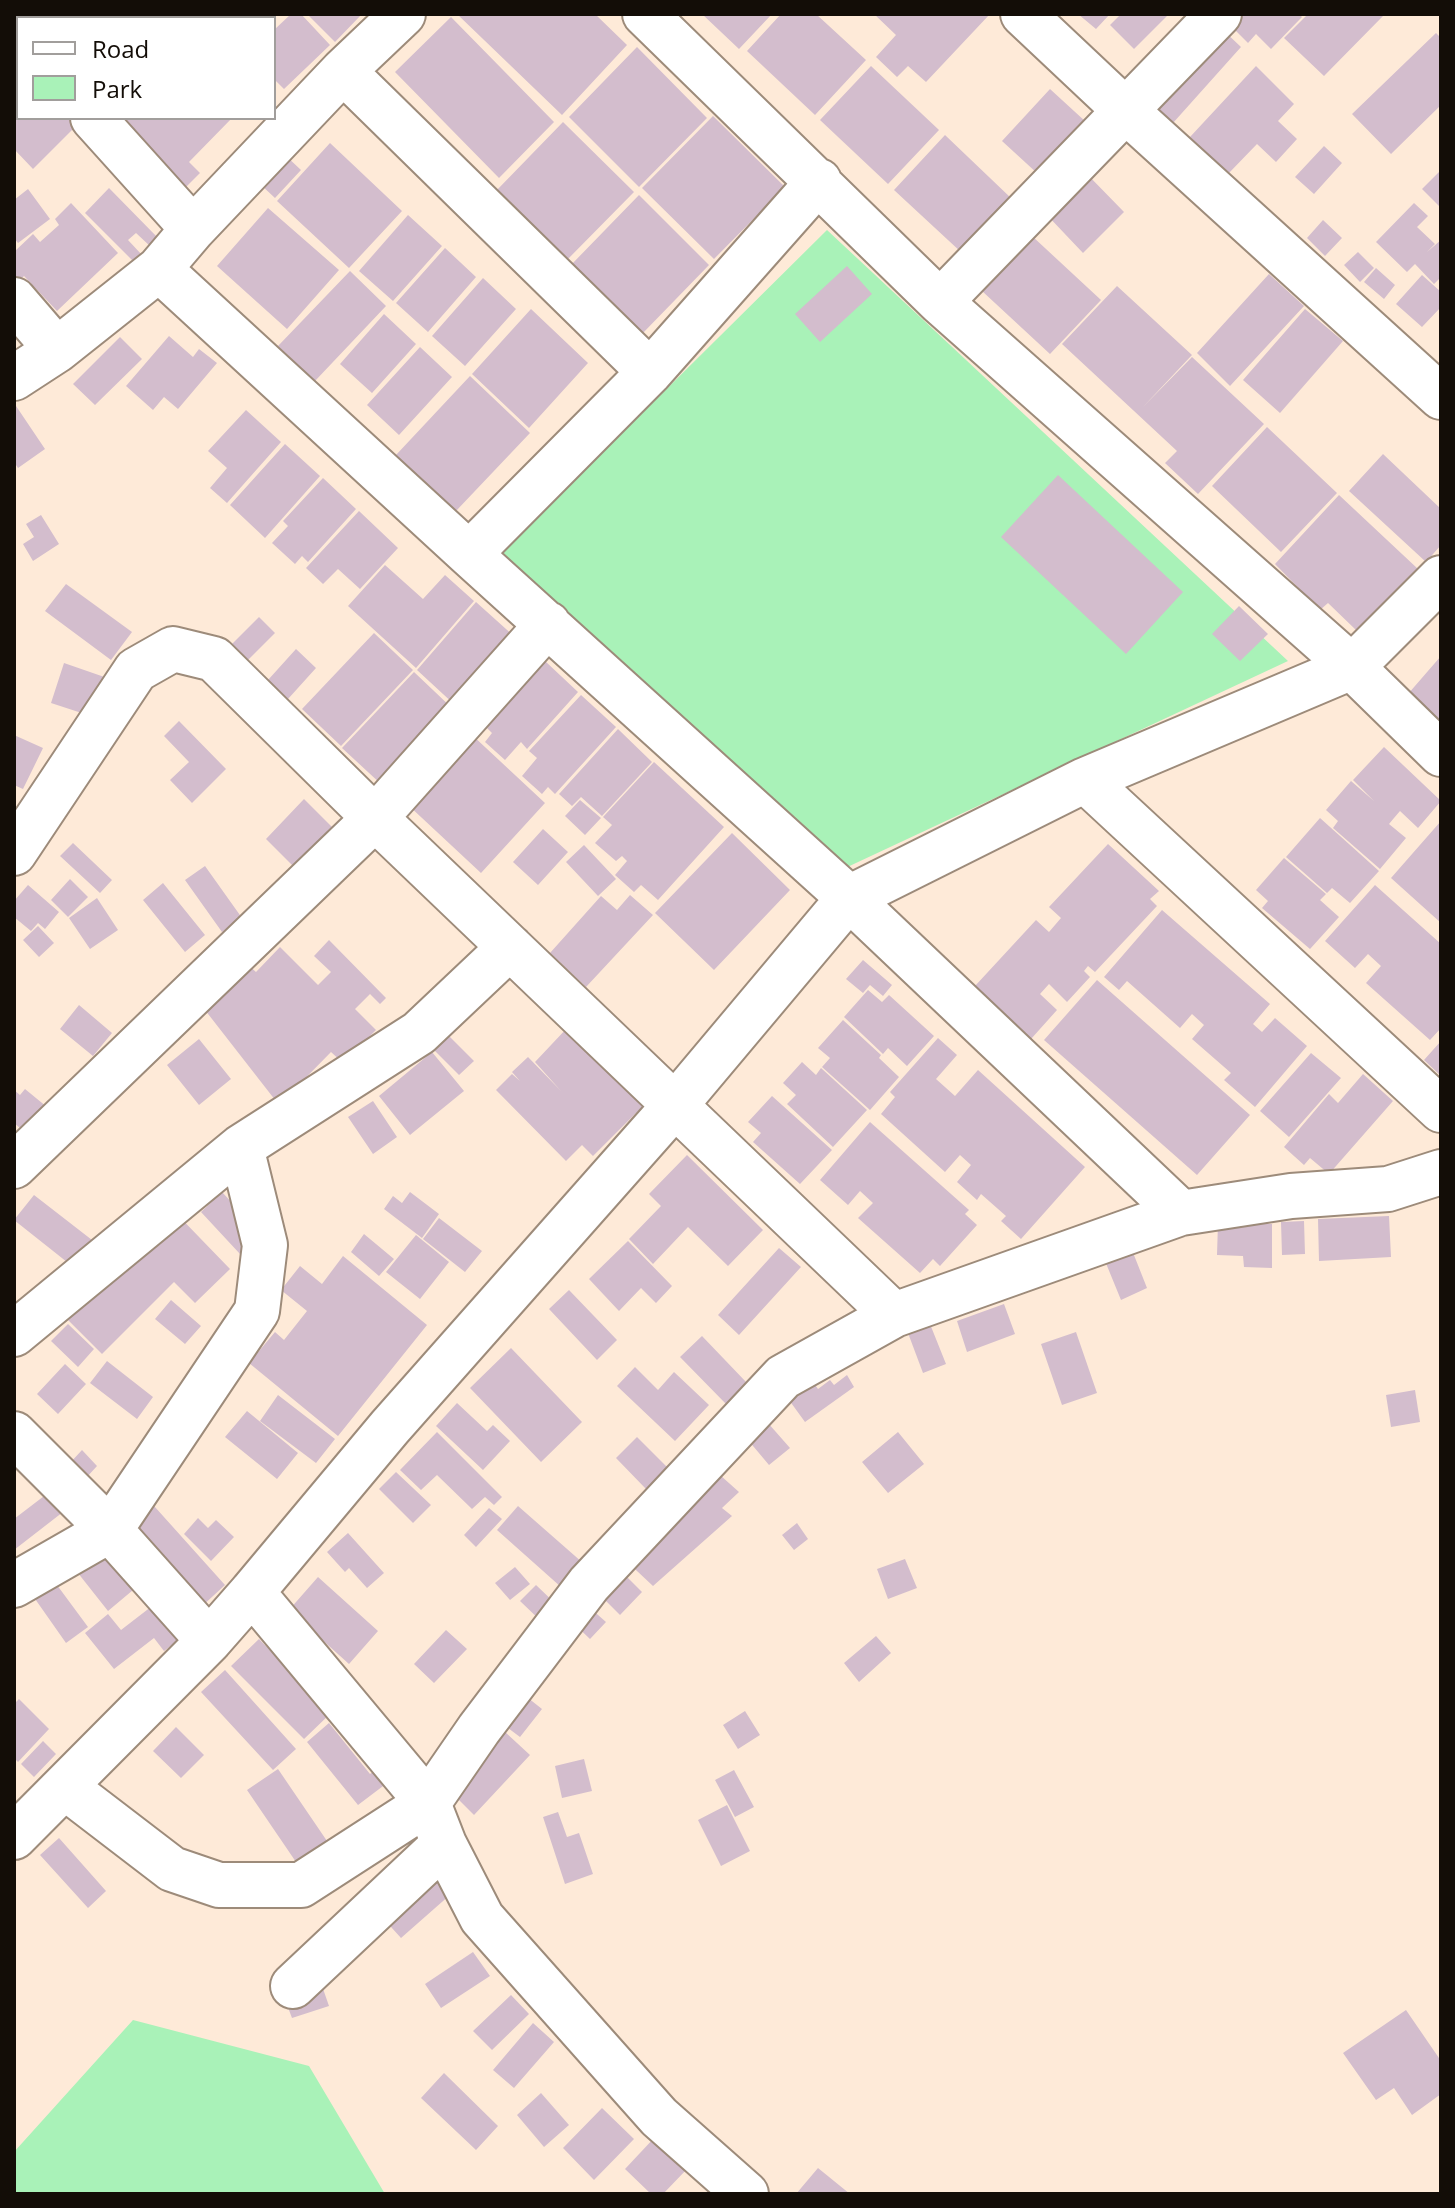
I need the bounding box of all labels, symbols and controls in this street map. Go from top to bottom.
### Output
legend [16,16,276,120]
text: Road [92,32,149,65]
text: Park [92,72,142,105]

